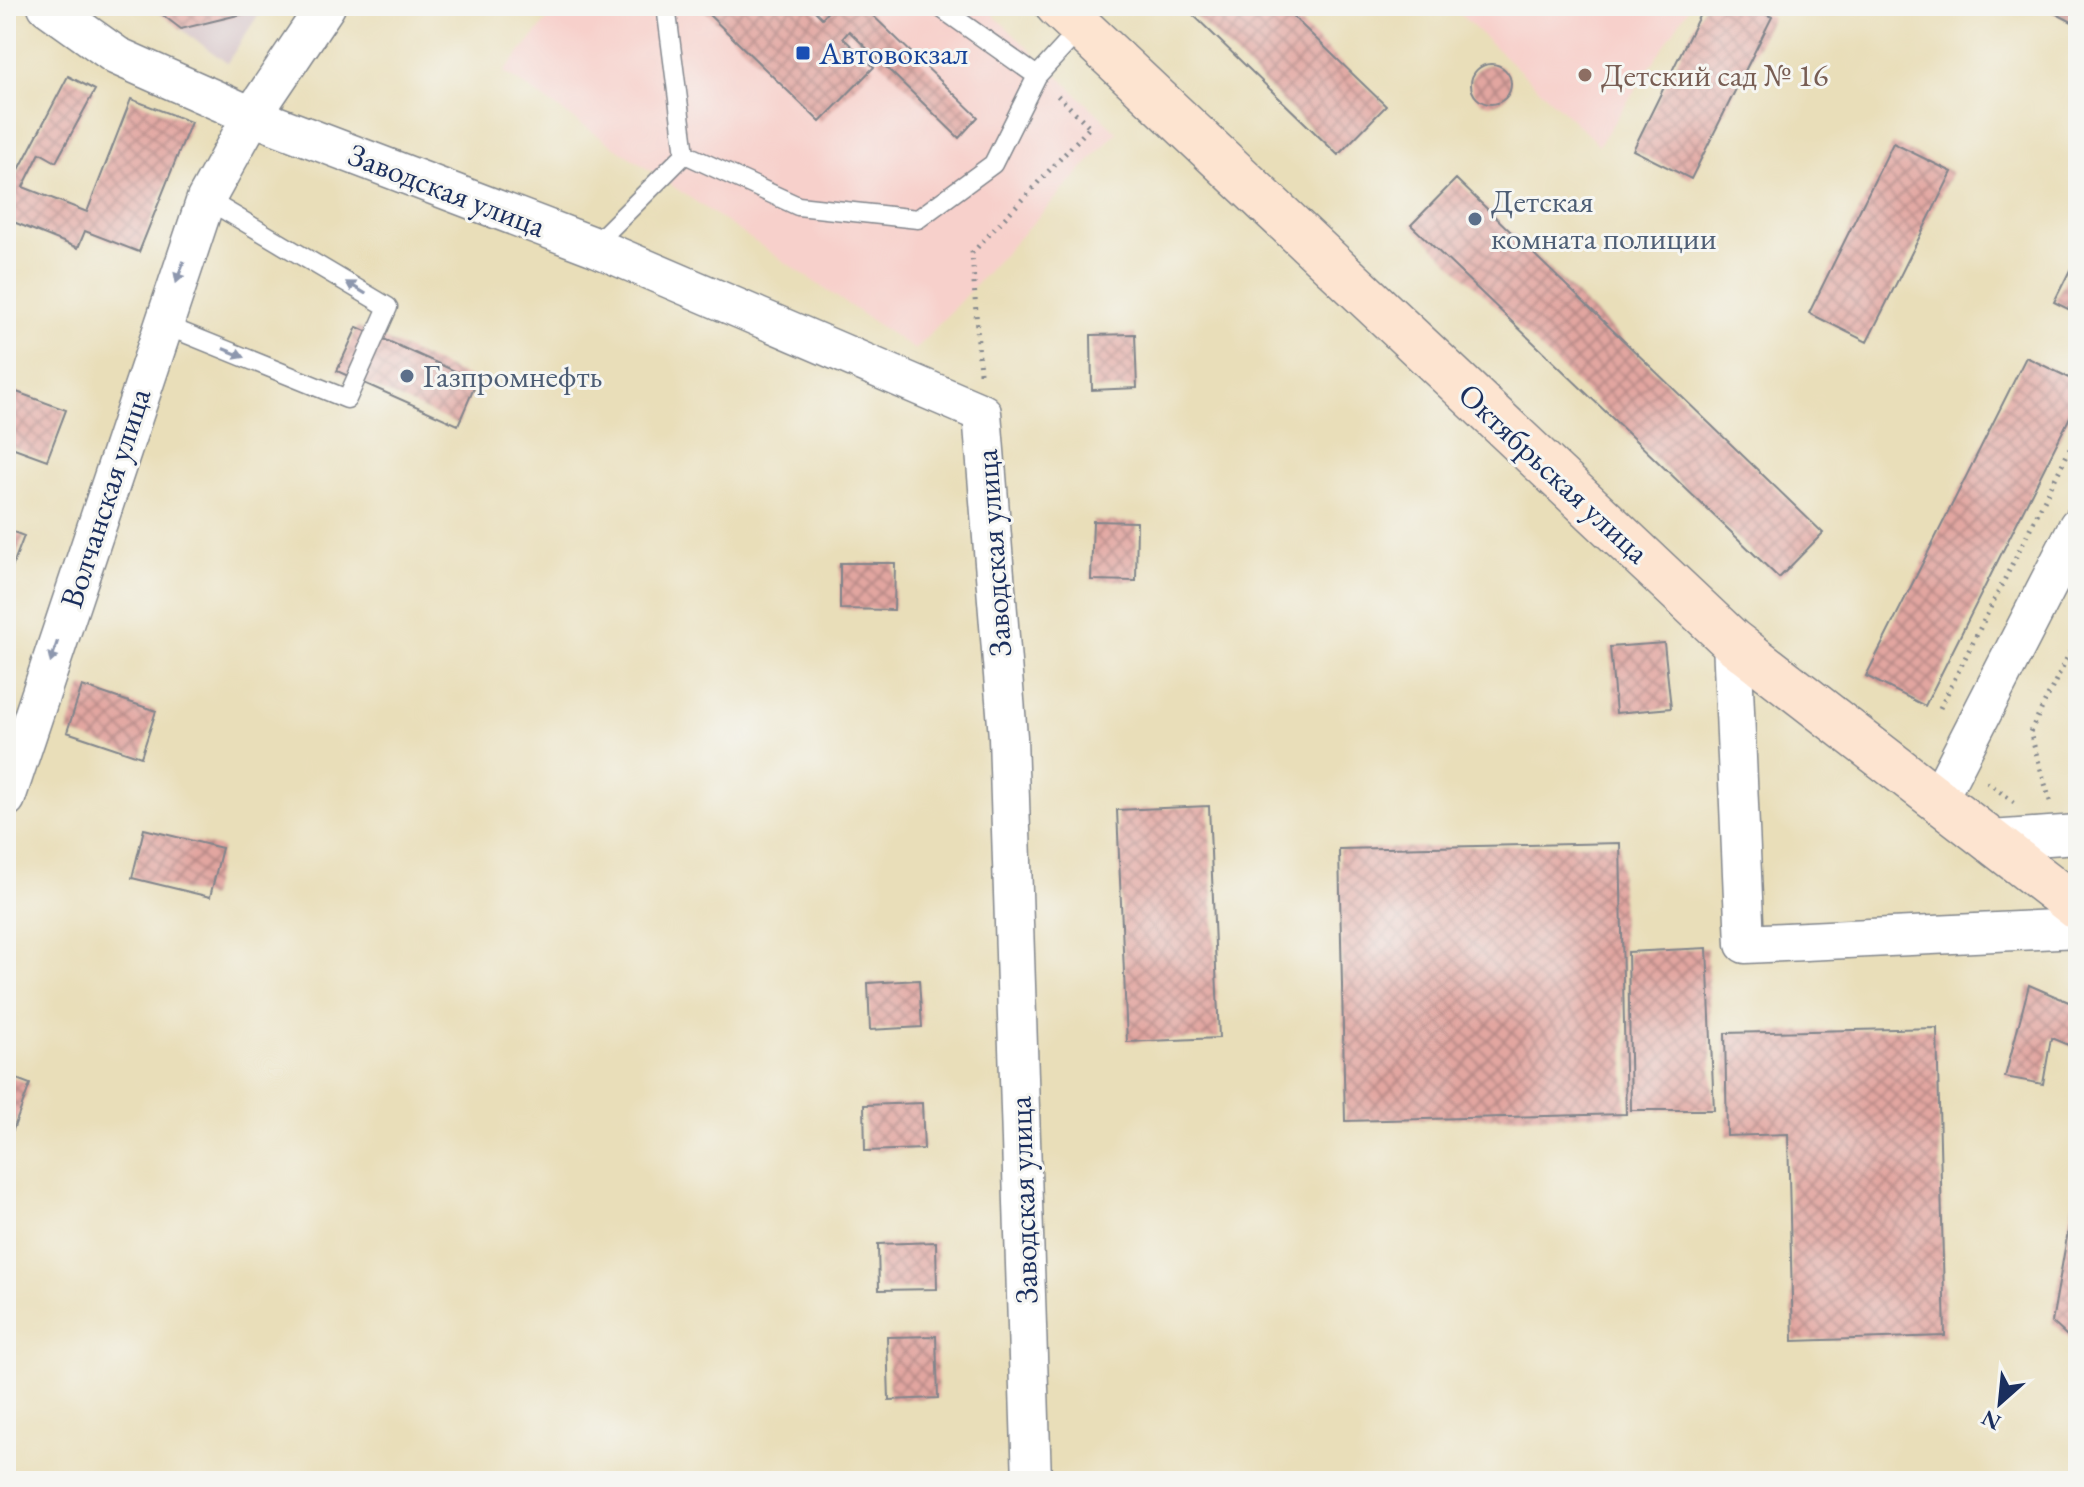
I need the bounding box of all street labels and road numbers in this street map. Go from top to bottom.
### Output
street label: Заводская улица [342,133,552,247]
street label: Октябрьская улица [1450,374,1659,573]
street label: Волчанская улица [50,383,160,613]
street label: Заводская улица [965,448,1021,658]
street label: Заводская улица [998,1095,1048,1305]

